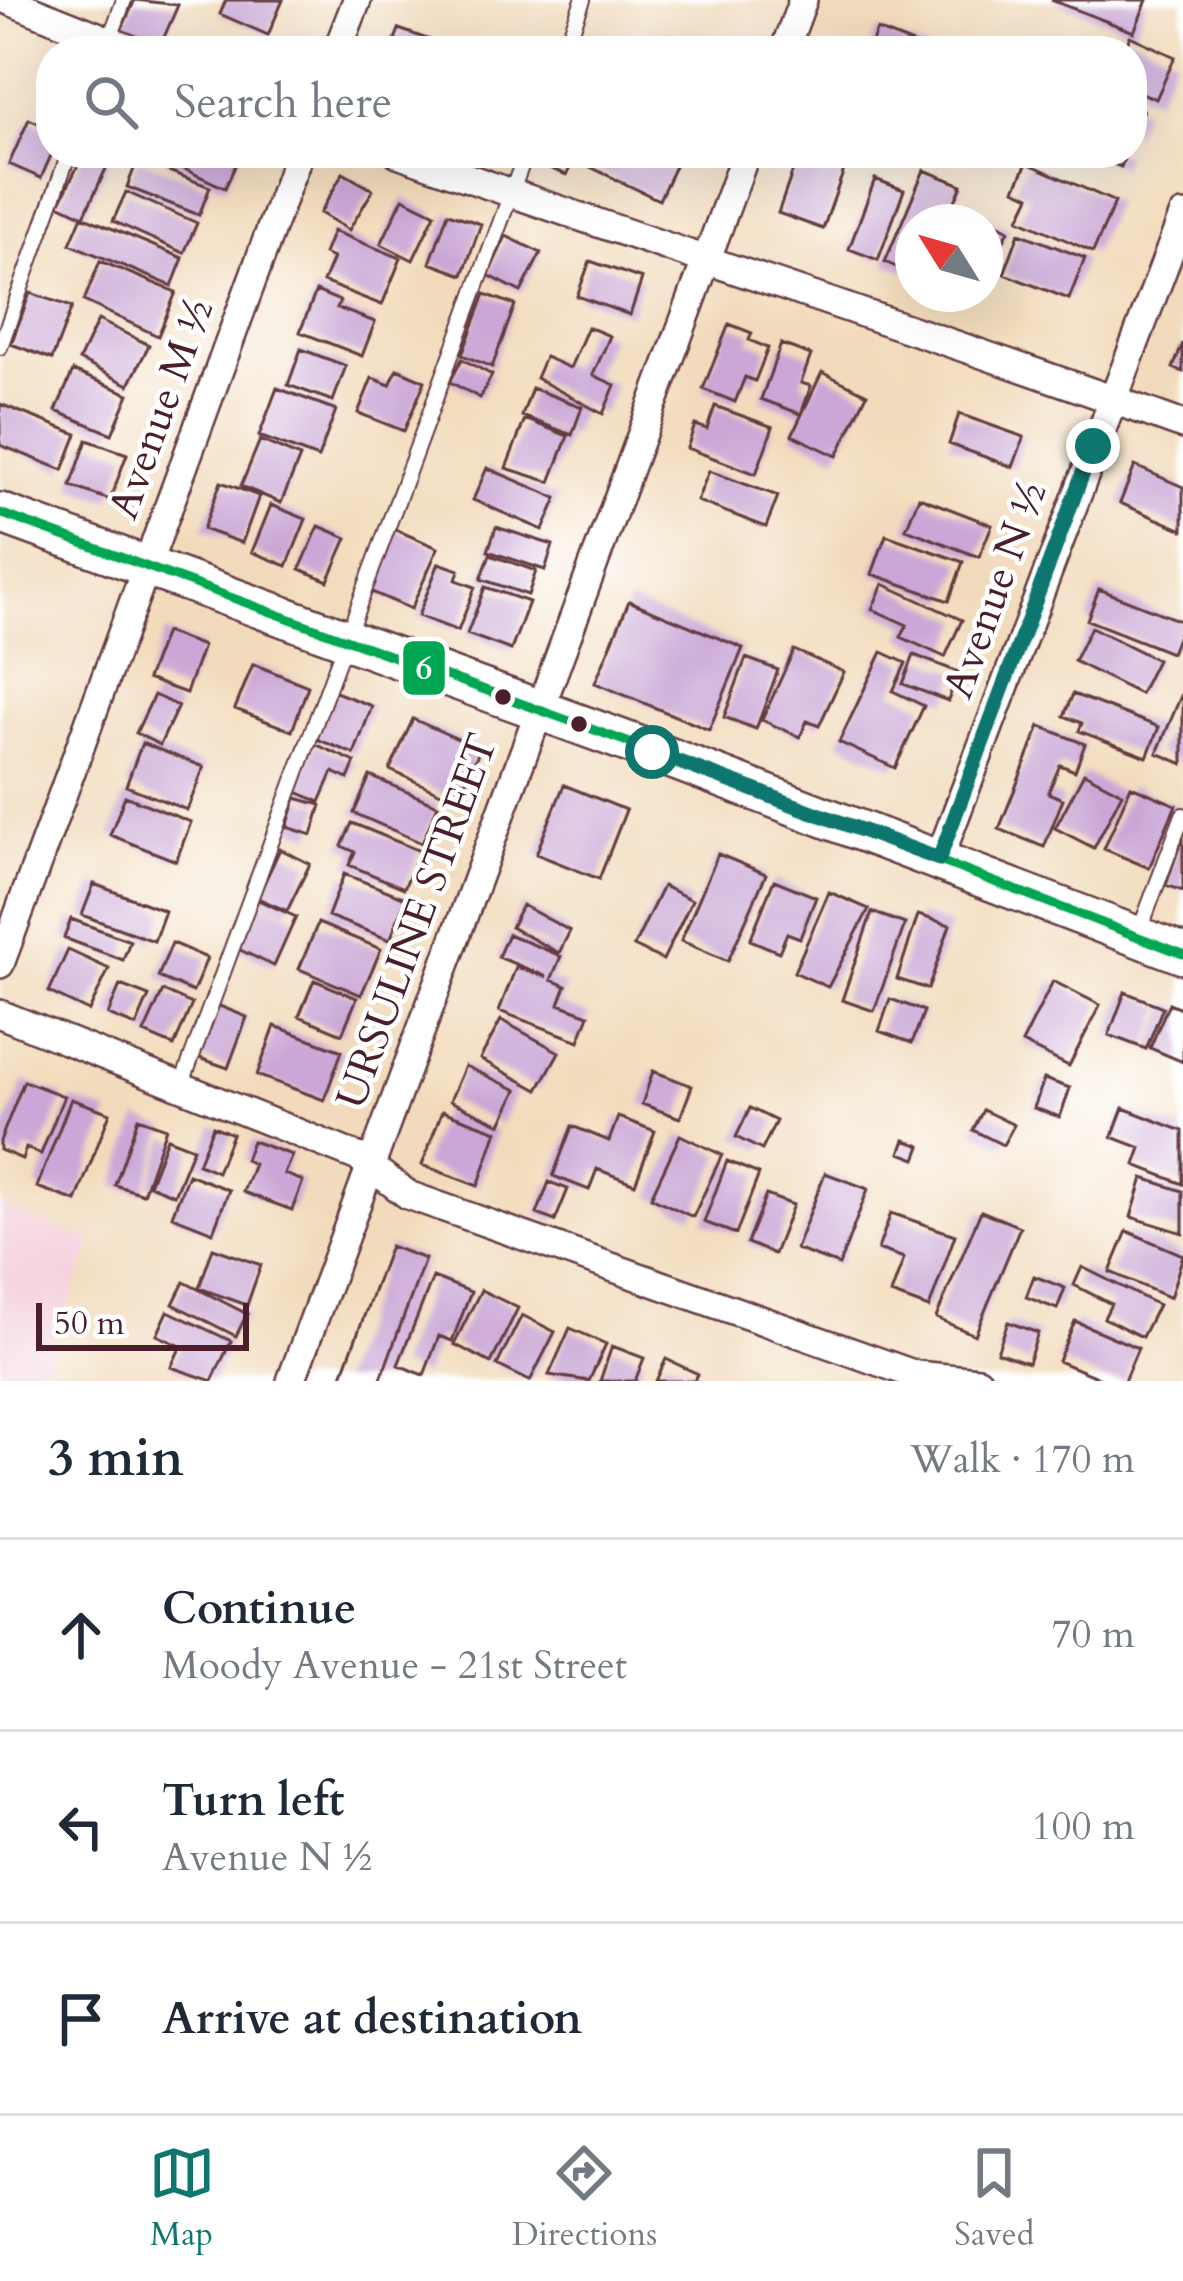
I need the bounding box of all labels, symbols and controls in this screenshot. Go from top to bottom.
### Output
search box [36,36,1147,168]
icon: search [78,69,144,135]
text: Search here [174,72,392,133]
north arrow [895,204,1003,312]
street label: Avenue M ½ [95,291,227,527]
route end [1066,419,1120,473]
street label: Avenue N ½ [930,474,1060,706]
line badge: 6 [401,639,447,697]
text: 6 [416,646,432,691]
unlabelled marker [492,686,514,708]
unlabelled marker [568,713,590,735]
route start [625,725,679,779]
street label: URSULINE STREET [323,726,511,1116]
scale bar [36,1297,249,1350]
text: 50 m [54,1301,125,1346]
text: 3 min [48,1424,184,1494]
text: Walk · 170 m [910,1433,1135,1486]
text: Continue [162,1578,356,1639]
icon: ahead [48,1602,114,1668]
text: 70 m [1052,1608,1135,1661]
text: Moody Avenue - 21st Street [162,1639,627,1692]
text: Turn left [162,1770,344,1831]
icon: left [48,1794,114,1860]
text: 100 m [1032,1800,1135,1853]
text: Avenue N ½ [162,1831,372,1884]
icon: arrive [48,1986,114,2052]
text: Arrive at destination [162,1988,582,2049]
tab: Map [149,2140,215,2257]
tab: Directions [512,2140,657,2257]
tab: Saved [954,2140,1034,2257]

